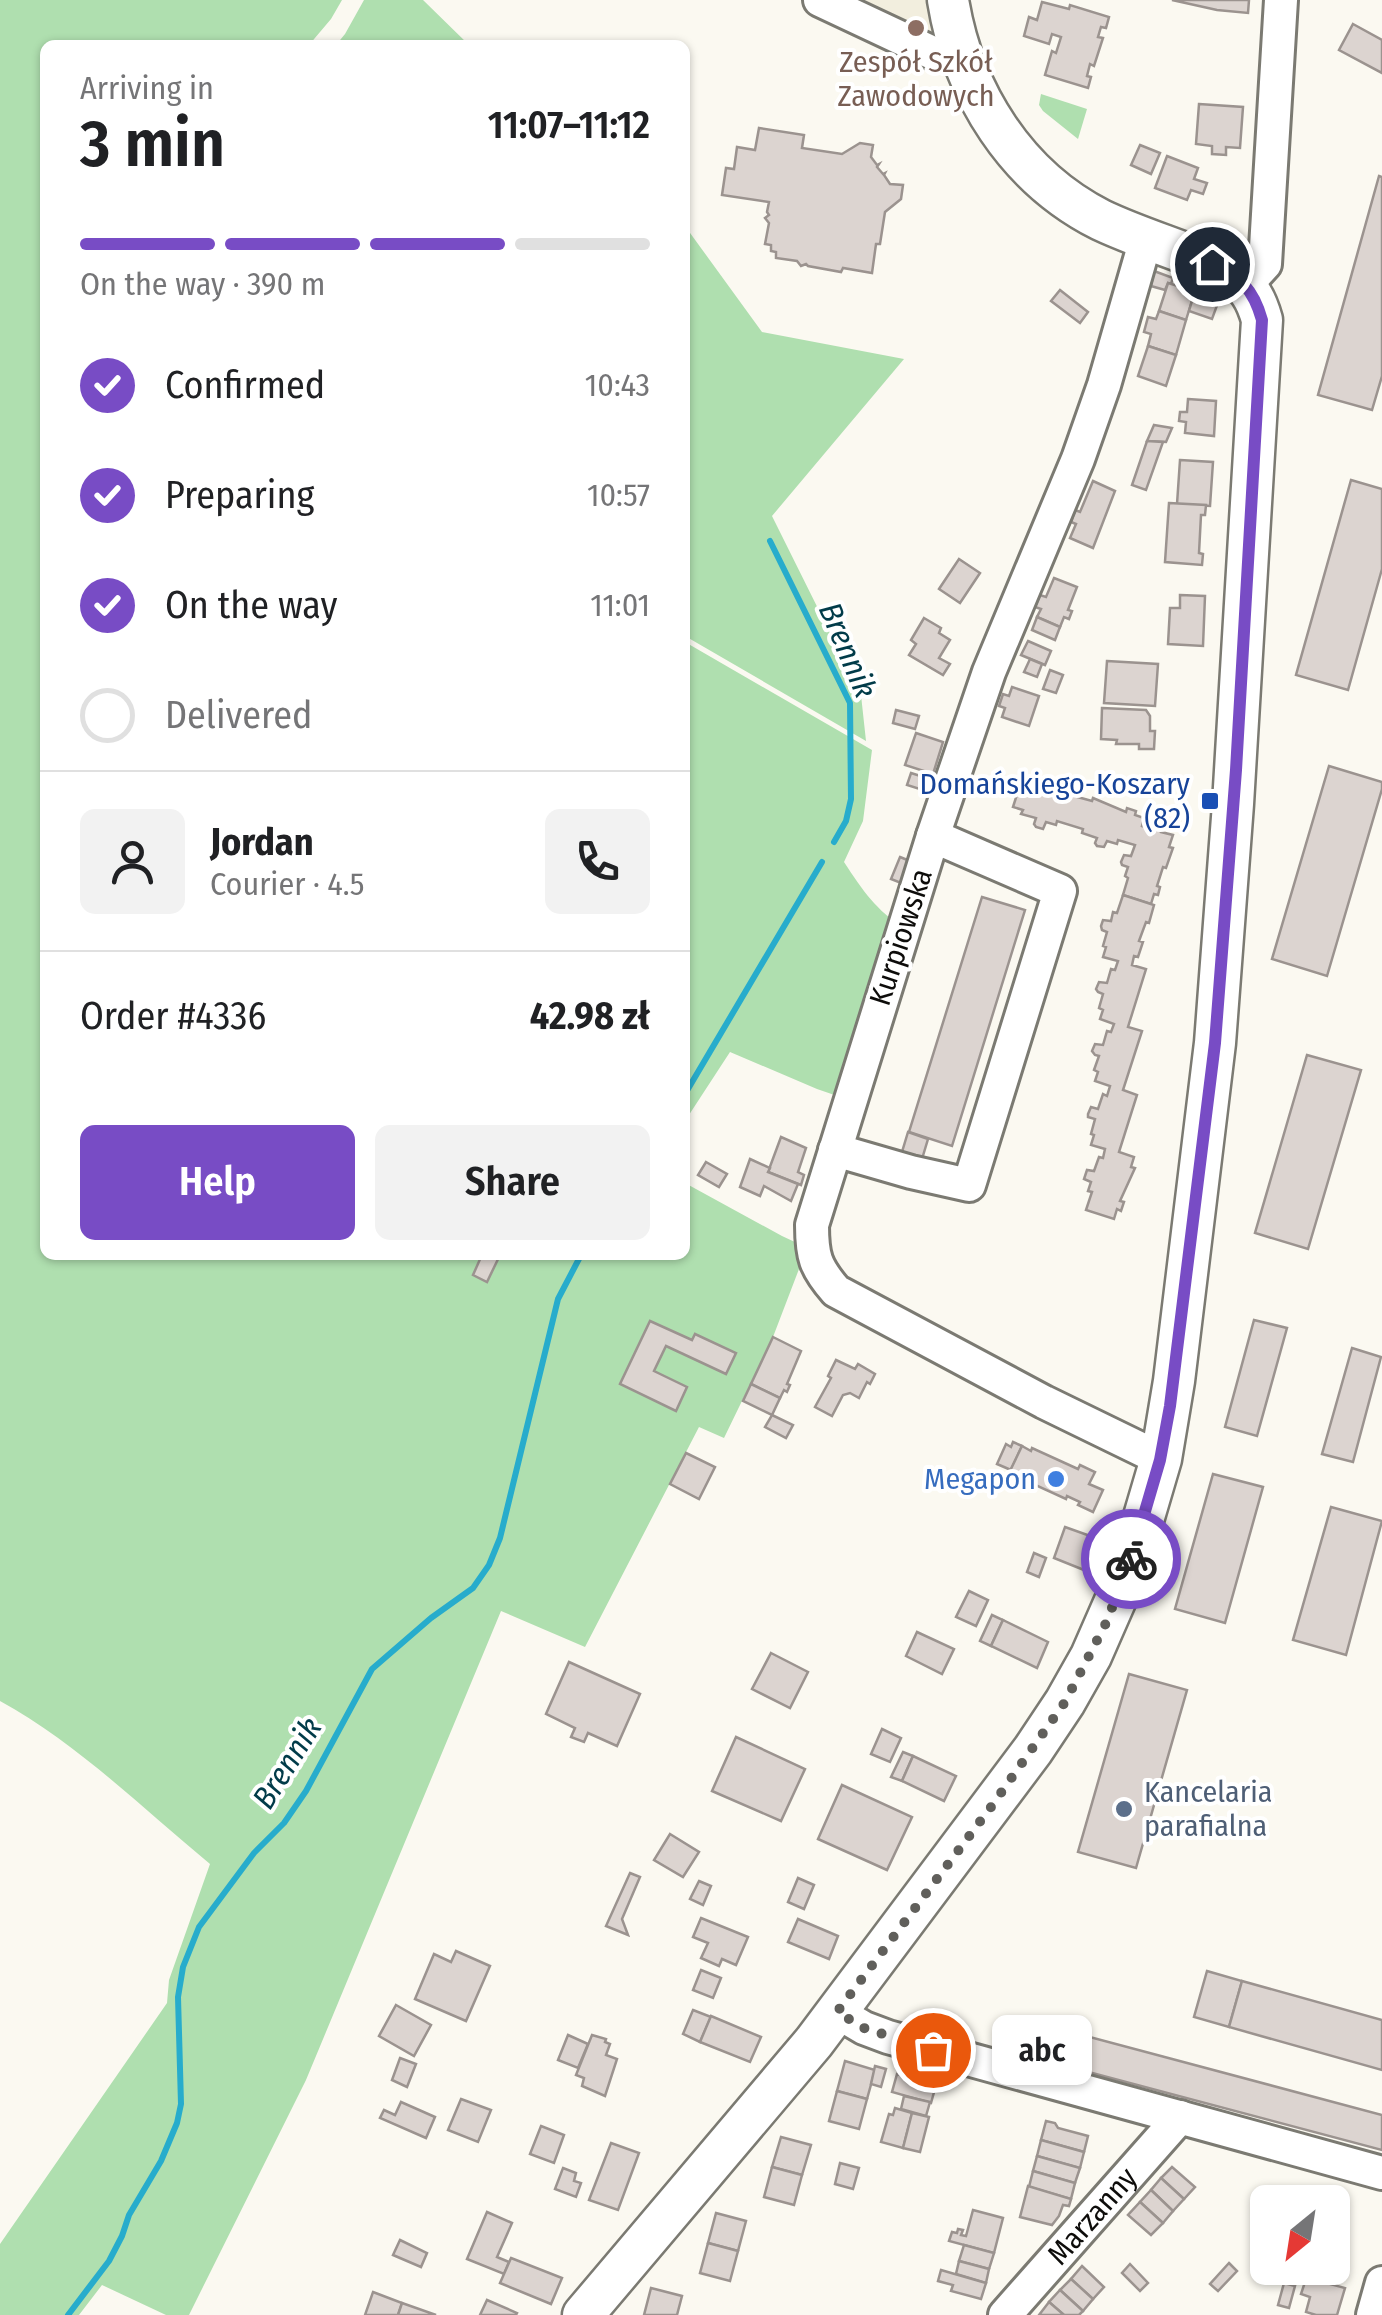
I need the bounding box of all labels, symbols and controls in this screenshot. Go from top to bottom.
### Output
marker: Zespół Szkół Zawodowych [905,17,927,39]
place label: Zespół Szkół Zawodowych [837,44,995,114]
text: Arriving in [80,69,214,107]
text: 11:07–11:12 [488,102,650,148]
text: 3 min [80,105,225,183]
pin [1170,222,1255,307]
icon: home [1185,237,1240,292]
text: On the way · 390 m [80,265,325,303]
icon: check [80,358,135,413]
text: Confirmed [165,362,325,408]
text: 10:43 [585,366,650,404]
icon: check [80,468,135,523]
text: Preparing [165,472,314,518]
text: 10:57 [587,476,650,514]
icon: check [80,578,135,633]
text: On the way [165,582,337,628]
text: 11:01 [590,586,650,624]
water label: Brennik [811,596,885,704]
text: Delivered [165,692,312,738]
place label: Domańskiego-Koszary (82) [919,766,1191,836]
marker: Domańskiego-Koszary (82) [1199,790,1221,812]
button: person [80,809,185,914]
button: phone [545,809,650,914]
text: Jordan [210,819,314,865]
street label: Kurpiowska [862,864,940,1010]
text: Courier · 4.5 [210,865,365,903]
text: Order #4336 [80,993,266,1039]
text: 42.98 zł [530,993,650,1039]
button: Help [80,1125,355,1240]
button: Share [375,1125,650,1240]
place label: Megapon [924,1461,1036,1497]
marker: Megapon [1045,1468,1067,1490]
courier [1081,1509,1181,1609]
icon: bike [1104,1532,1159,1587]
water label: Brennik [244,1710,330,1816]
place label: Kancelaria parafialna [1144,1774,1272,1844]
marker: Kancelaria parafialna [1113,1798,1135,1820]
pin [891,2008,976,2093]
callout: abc [993,2015,1093,2085]
icon: bag [906,2023,961,2078]
text: abc [1018,2031,1066,2069]
street label: Marzanny [1040,2160,1145,2272]
north arrow [1250,2185,1350,2285]
map controls [1250,2185,1350,2285]

